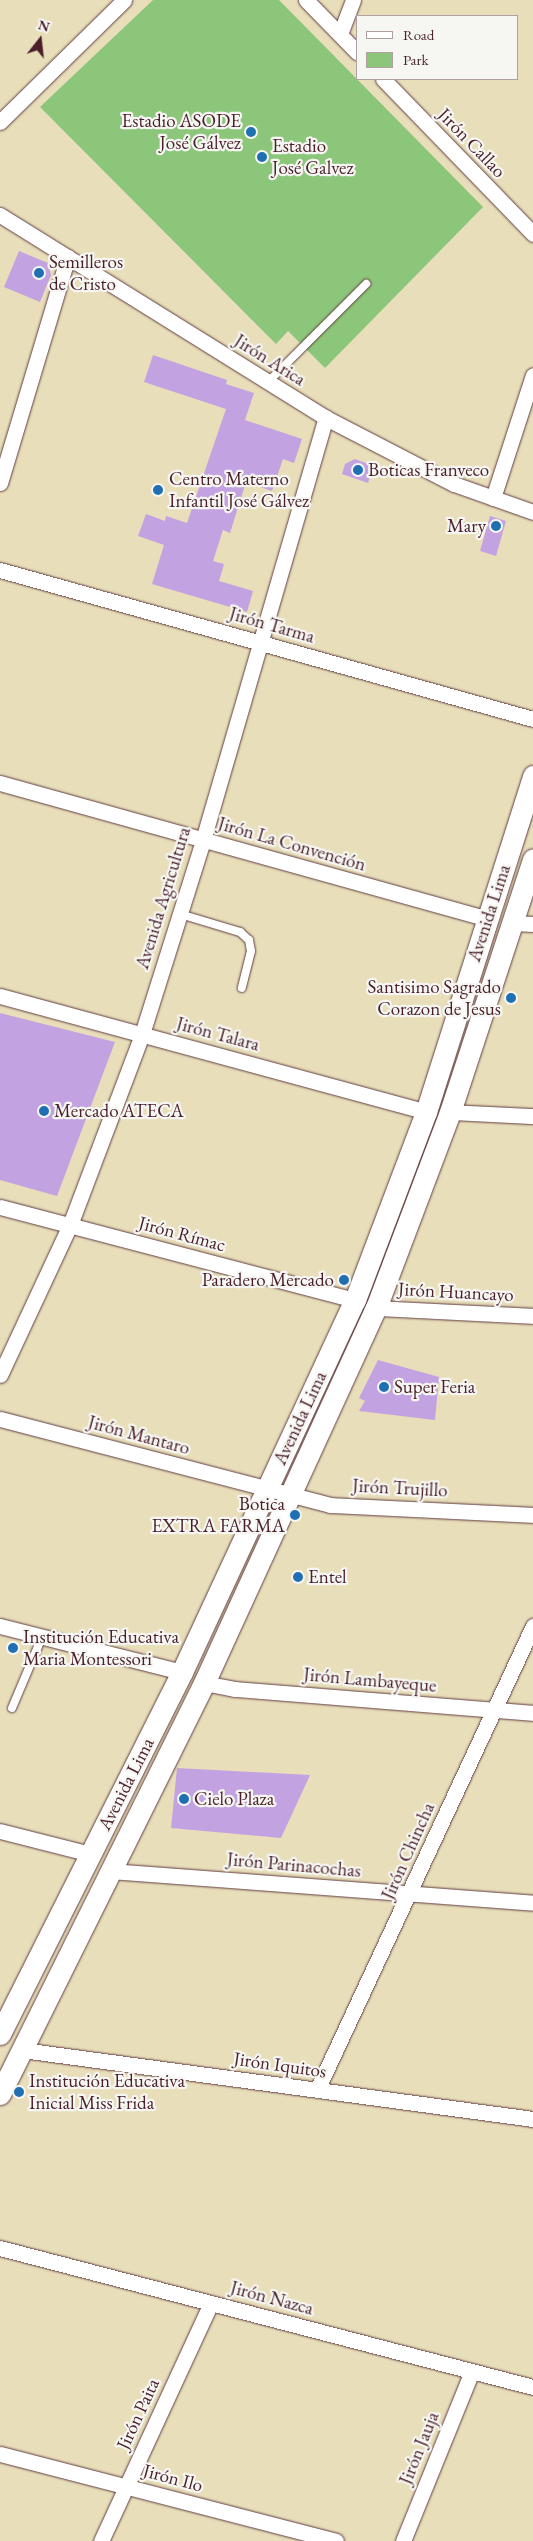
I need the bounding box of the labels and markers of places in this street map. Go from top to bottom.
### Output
place label: Estadio ASODE José Gálvez [122,110,241,154]
marker: Estadio ASODE José Gálvez [245,126,257,138]
place label: Estadio José Galvez [272,135,354,179]
marker: Estadio José Galvez [256,151,268,163]
place label: Semilleros de Cristo [49,251,123,295]
marker: Semilleros de Cristo [33,267,45,279]
place label: Boticas Franveco [368,459,489,481]
marker: Boticas Franveco [352,464,364,476]
place label: Centro Materno Infantil José Gálvez [169,468,309,512]
marker: Centro Materno Infantil José Gálvez [151,483,165,497]
place label: Mary [447,515,486,537]
marker: Mary [490,520,502,532]
place label: Santisimo Sagrado Corazon de Jesus [368,976,501,1020]
marker: Santisimo Sagrado Corazon de Jesus [505,992,517,1004]
place label: Mercado ATECA [54,1100,184,1122]
marker: Mercado ATECA [38,1105,50,1117]
place label: Paradero Mercado [202,1269,334,1291]
marker: Paradero Mercado [338,1274,350,1286]
place label: Super Feria [394,1376,475,1398]
marker: Super Feria [378,1381,390,1393]
place label: Botica EXTRA FARMA [152,1493,285,1537]
marker: Botica EXTRA FARMA [289,1509,301,1521]
place label: Entel [308,1566,347,1588]
marker: Entel [292,1571,304,1583]
place label: Institución Educativa Maria Montessori [23,1626,179,1670]
marker: Institución Educativa Maria Montessori [7,1642,19,1654]
place label: Cielo Plaza [194,1788,274,1810]
marker: Cielo Plaza [178,1793,190,1805]
place label: Institución Educativa Inicial Miss Frida [29,2070,185,2114]
marker: Institución Educativa Inicial Miss Frida [13,2086,25,2098]

